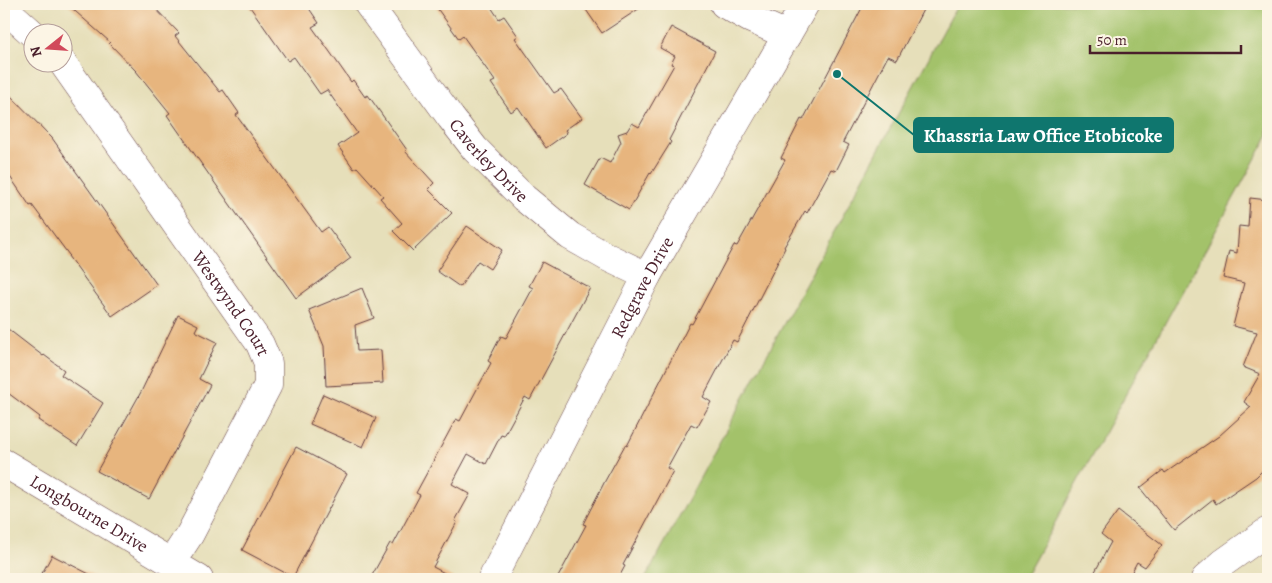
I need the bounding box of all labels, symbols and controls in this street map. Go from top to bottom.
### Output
north arrow [22,22,72,72]
scale bar [1090,22,1241,54]
text: 50 m [1097,30,1127,50]
text: N [25,44,47,59]
street label: Caverley Drive [444,114,534,208]
callout: Khassria Law Office Etobicoke [914,118,1173,152]
text: Khassria Law Office Etobicoke [923,123,1163,149]
street label: Redgrave Drive [605,232,679,342]
street label: Westwynd Court [186,245,276,360]
street label: Longbourne Drive [25,469,153,558]

